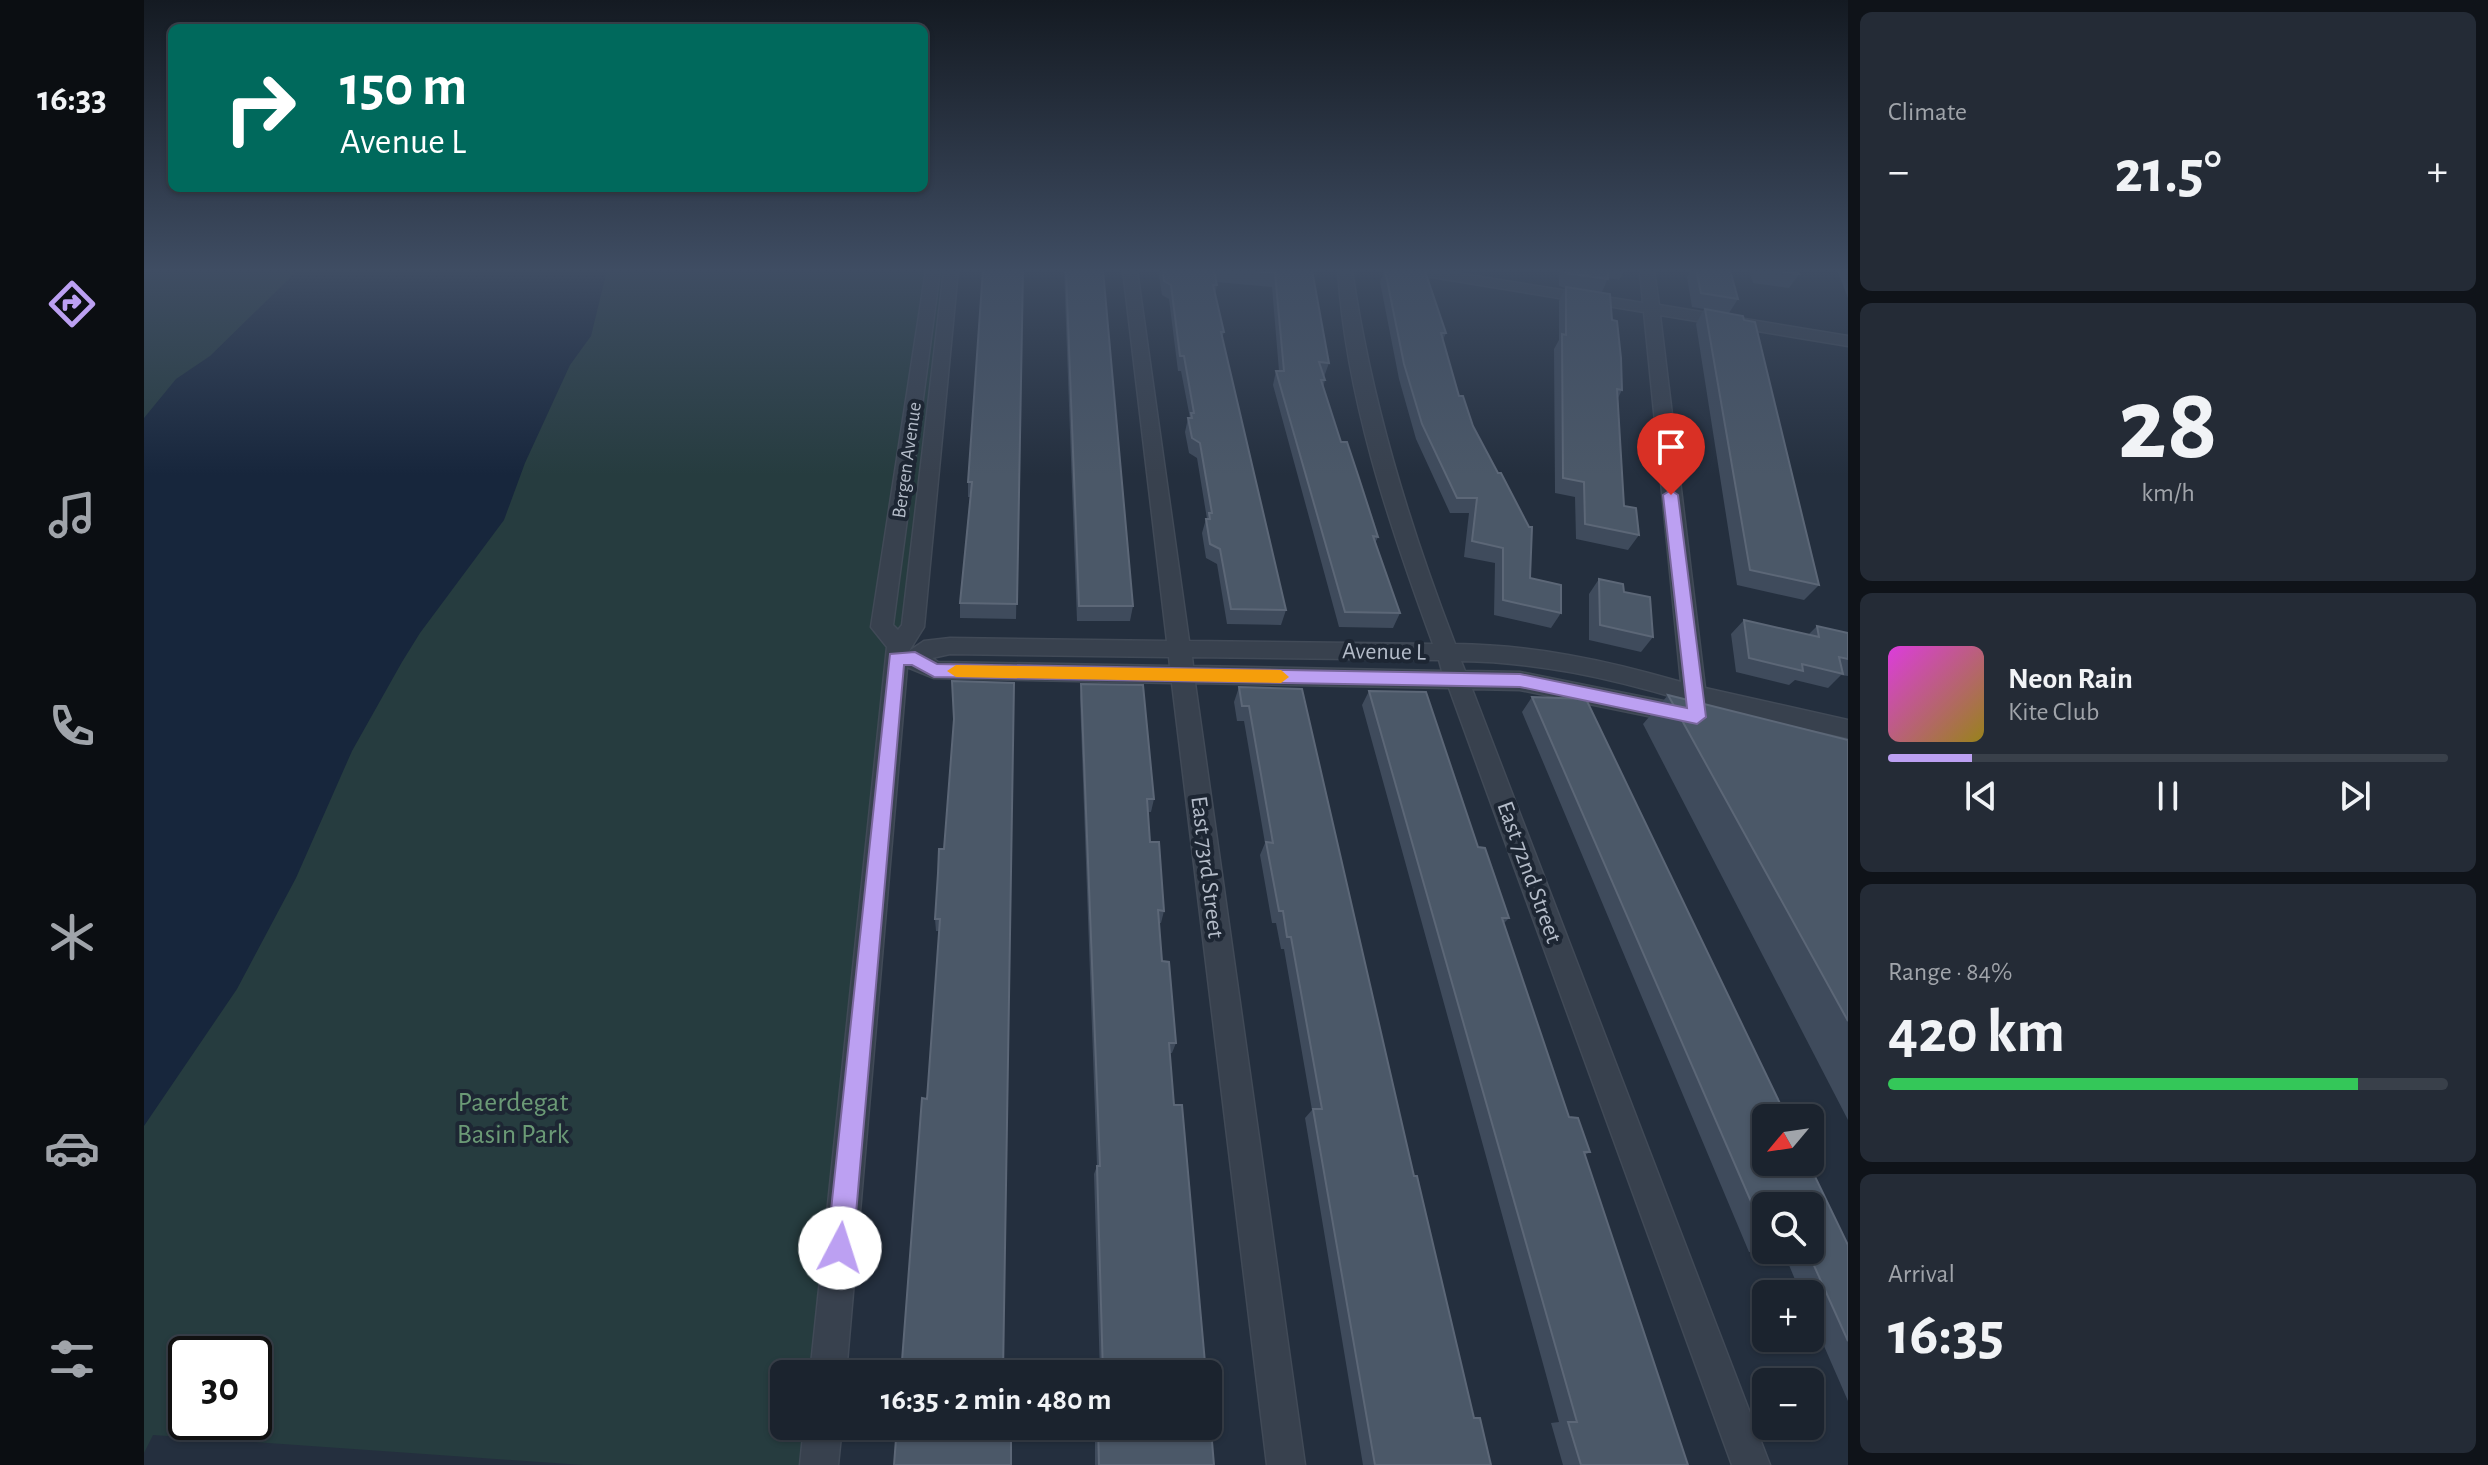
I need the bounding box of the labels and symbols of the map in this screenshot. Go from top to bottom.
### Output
street label: Bergen Avenue [889,401,925,520]
pin [1637,413,1705,495]
street label: Avenue L [1342,639,1426,665]
street label: East 73rd Street [1186,795,1228,940]
street label: East 72nd Street [1492,798,1566,947]
park label: Paerdegat Basin Park [457,1089,569,1149]
north arrow [1752,1104,1824,1176]
position arrow [798,1206,882,1290]
speed limit sign: 30 [168,1336,272,1440]

